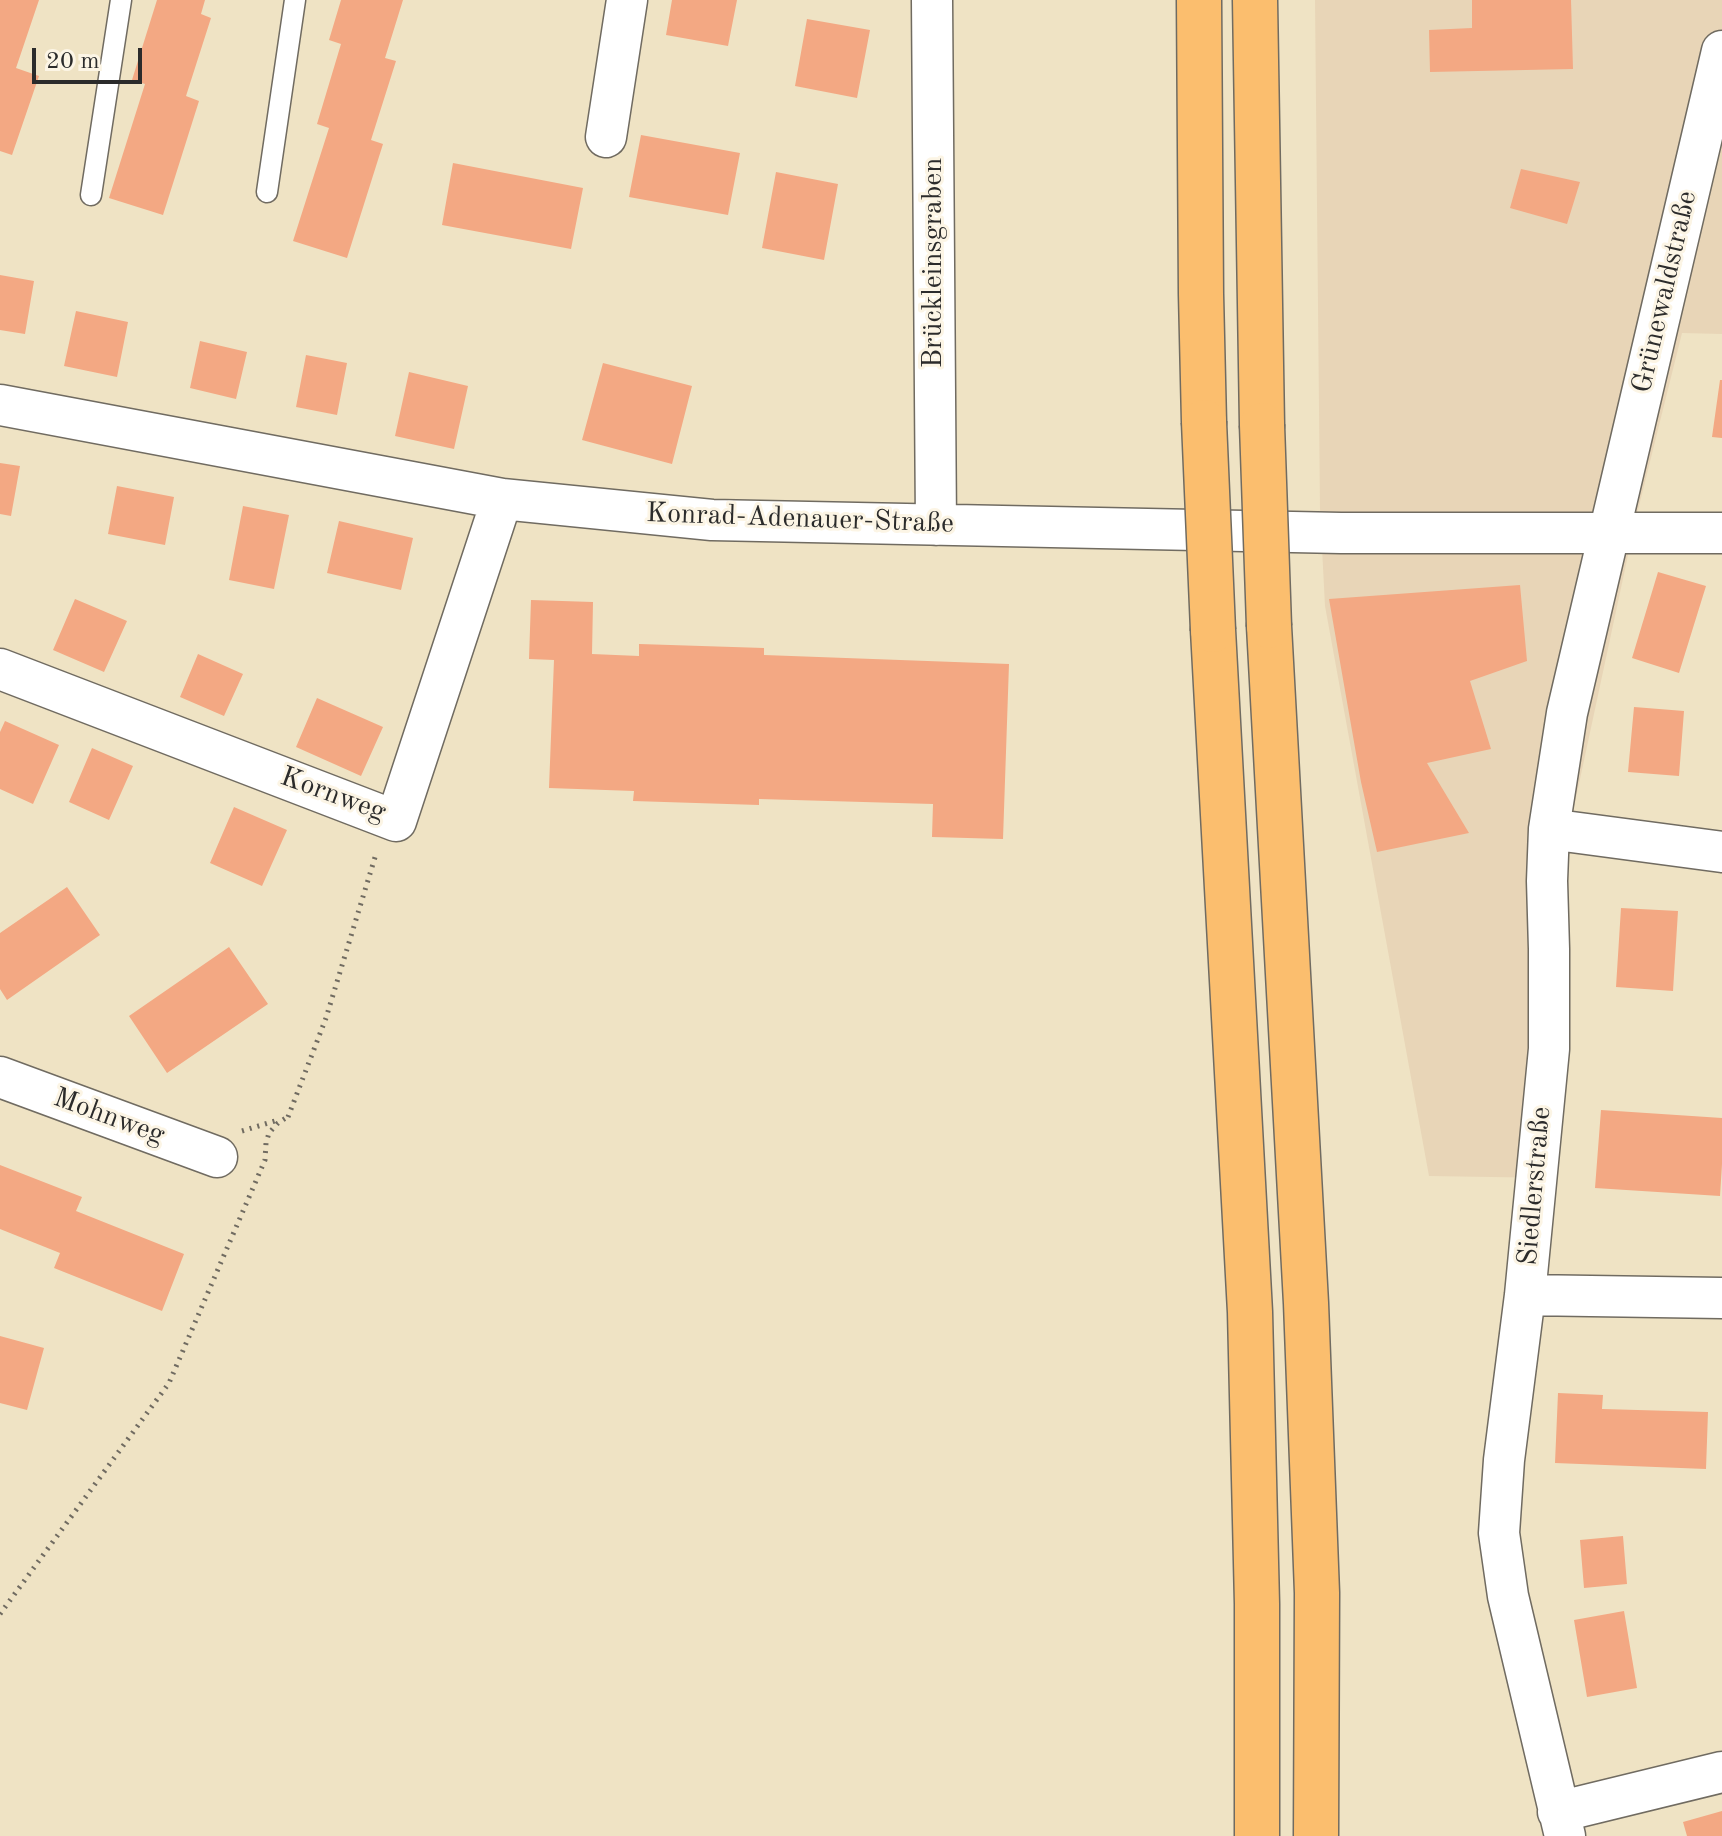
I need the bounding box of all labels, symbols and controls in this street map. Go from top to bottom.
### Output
scale bar [36,32,146,82]
text: 20 m [46,50,100,74]
street label: Brückleinsgraben [917,158,951,368]
street label: Grünewaldstraße [1625,188,1705,396]
street label: Konrad-Adenauer-Straße [645,497,955,541]
street label: Kornweg [276,760,390,830]
street label: Mohnweg [49,1081,169,1153]
street label: Siedlerstraße [1511,1105,1559,1267]

